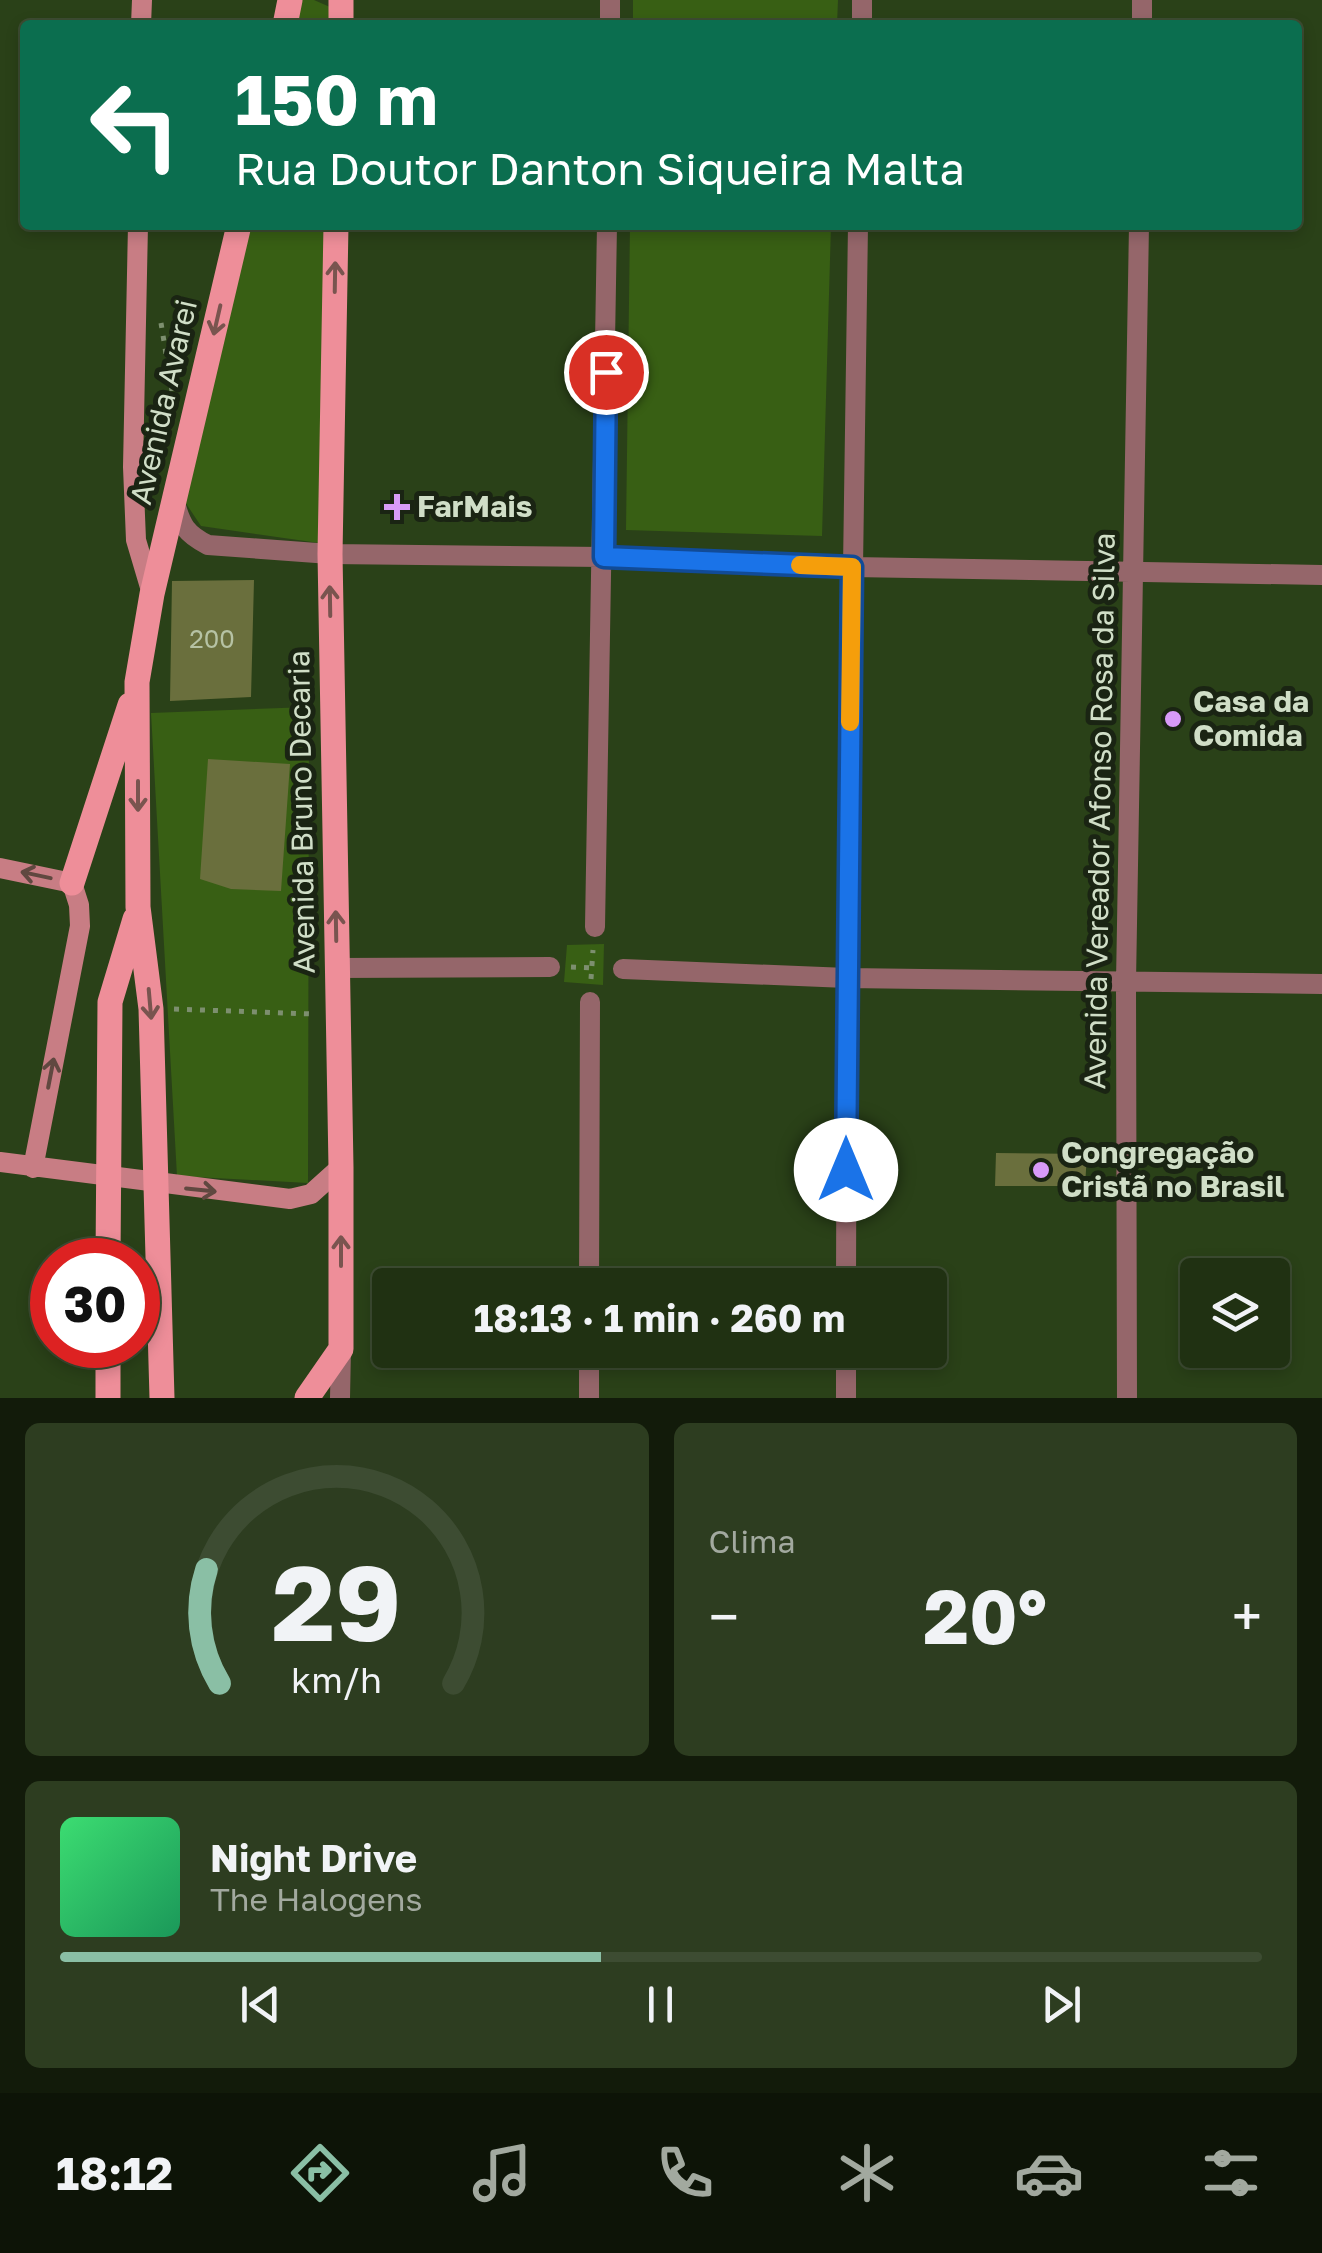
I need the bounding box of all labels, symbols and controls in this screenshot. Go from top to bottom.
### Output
text: 150 m [235,56,438,140]
icon: left [70,60,200,190]
text: Rua Doutor Danton Siqueira Malta [235,141,965,195]
one-way arrow [326,261,344,294]
street label: Avenida Avarei [122,296,204,508]
one-way arrow [207,303,225,335]
pin [564,330,649,415]
icon: arrive [579,345,634,400]
place label: FarMais [417,488,532,524]
marker: FarMais [386,496,408,518]
street label: Avenida Vereador Afonso Rosa da Silva [1076,532,1122,1090]
one-way arrow [321,586,340,618]
house number: 200 [189,623,235,654]
street label: Avenida Bruno Decaria [280,650,322,974]
place label: Casa da Comida [1193,683,1309,753]
marker: Casa da Comida [1162,708,1184,730]
one-way arrow [128,778,148,811]
one-way arrow [21,865,53,884]
one-way arrow [327,911,346,943]
one-way arrow [140,987,159,1020]
one-way arrow [43,1058,62,1090]
position arrow [794,1118,898,1222]
place label: Congregação Cristã no Brasil [1061,1134,1284,1204]
marker: Congregação Cristã no Brasil [1030,1159,1052,1181]
one-way arrow [184,1181,216,1200]
one-way arrow [332,1236,350,1268]
speed limit sign: 30 [30,1238,160,1368]
map controls [1180,1258,1290,1368]
button: layers [1180,1258,1290,1368]
text: 18:13 · 1 min · 260 m [474,1295,845,1340]
text: Clima [709,1522,795,1560]
text: 29 [272,1539,401,1664]
text: 20° [923,1570,1047,1661]
text: − [709,1583,739,1649]
text: + [1232,1583,1262,1649]
text: km/h [291,1658,382,1701]
text: Night Drive [210,1835,417,1880]
text: The Halogens [210,1880,422,1918]
icon: previous [233,1977,288,2032]
icon: pause [633,1977,688,2032]
icon: next [1034,1977,1089,2032]
icon: directions [285,2138,355,2208]
icon: music [467,2138,537,2208]
icon: phone [650,2138,720,2208]
icon: climate [832,2138,902,2208]
icon: car [1014,2138,1084,2208]
icon: filters [1196,2138,1266,2208]
text: 18:12 [56,2146,173,2200]

